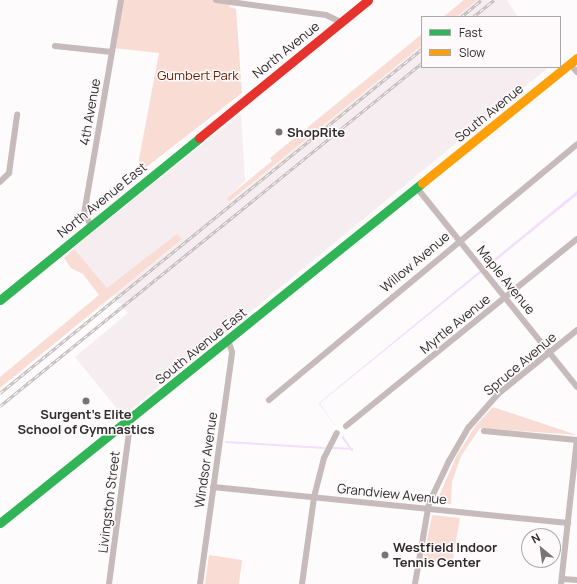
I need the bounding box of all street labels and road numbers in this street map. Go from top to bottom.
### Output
street label: North Avenue [249,18,323,82]
street label: 4th Avenue [76,77,104,147]
street label: South Avenue [452,81,526,145]
street label: North Avenue East [54,159,150,241]
street label: Willow Avenue [377,229,453,295]
street label: Maple Avenue [474,243,538,317]
street label: Myrtle Avenue [417,291,493,357]
street label: South Avenue East [152,304,250,388]
street label: Spruce Avenue [481,329,559,399]
street label: Windsor Avenue [192,411,220,509]
street label: Livingston Street [95,450,123,554]
street label: Grandview Avenue [336,480,448,508]

